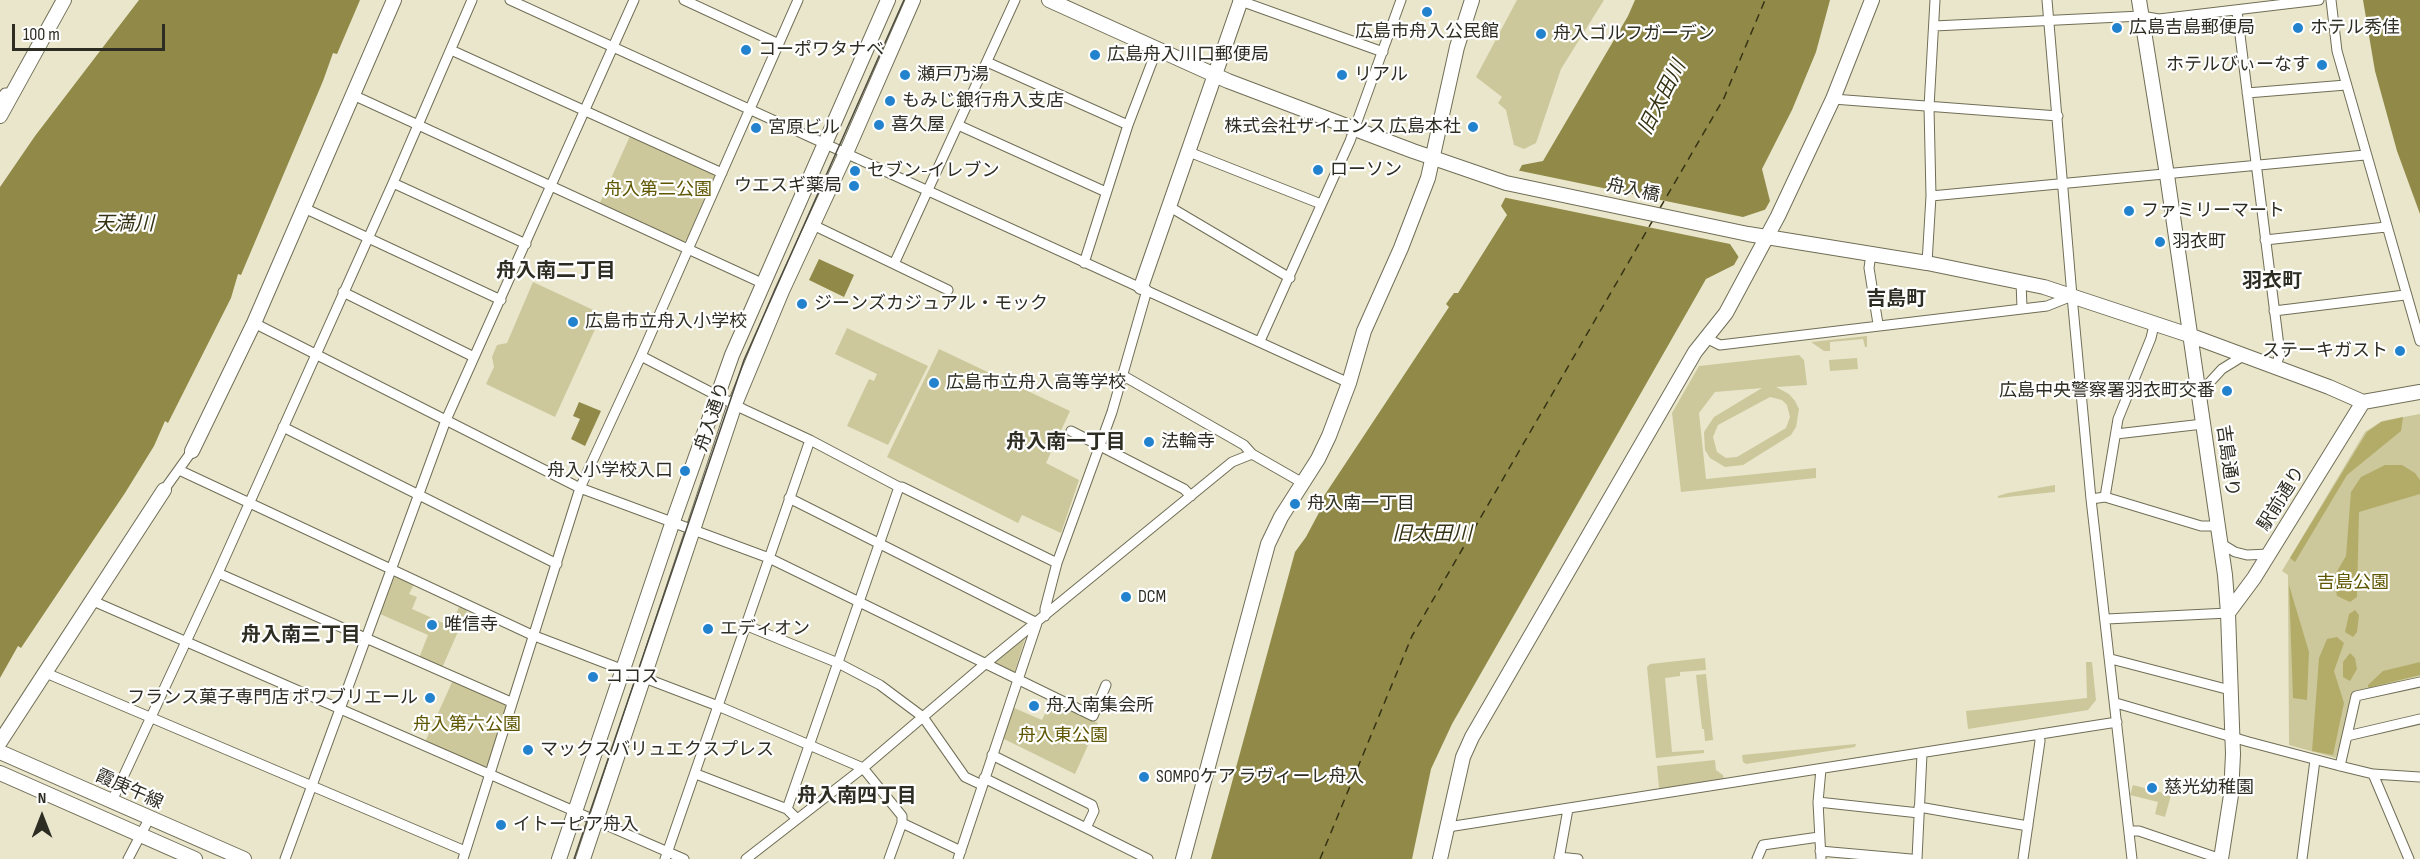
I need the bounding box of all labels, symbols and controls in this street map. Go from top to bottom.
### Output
marker: 広島市舟入公民館 [1420,5,1434,19]
scale bar [15,12,168,50]
place label: 広島吉島郵便局 [2129,17,2255,39]
place label: ホテル秀佳 [2310,17,2400,39]
place label: 広島市舟入公民館 [1355,21,1499,43]
marker: 広島吉島郵便局 [2110,21,2124,35]
marker: ホテル秀佳 [2291,21,2305,35]
place label: 舟入ゴルフガーデン [1553,23,1715,45]
text: 100 m [23,24,60,45]
marker: 舟入ゴルフガーデン [1534,27,1548,41]
place label: コーポワタナベ [758,39,884,61]
marker: コーポワタナベ [739,43,753,57]
place label: 広島舟入川口郵便局 [1107,44,1269,66]
marker: 広島舟入川口郵便局 [1088,48,1102,62]
place label: ホテルびぃーなす [2166,54,2310,76]
water label: 旧太田川 [1634,57,1692,139]
marker: ホテルびぃーなす [2315,58,2329,72]
place label: 瀬戸乃湯 [917,64,989,86]
place label: リアル [1354,64,1408,86]
marker: 瀬戸乃湯 [898,68,912,82]
marker: リアル [1335,68,1349,82]
place label: もみじ銀行舟入支店 [902,90,1064,112]
marker: もみじ銀行舟入支店 [883,94,897,108]
place label: 喜久屋 [891,114,945,136]
place label: 株式会社ザイエンス 広島本社 [1224,116,1461,138]
place label: 宮原ビル [768,117,840,139]
marker: 喜久屋 [872,118,886,132]
marker: 株式会社ザイエンス 広島本社 [1466,120,1480,134]
marker: 宮原ビル [749,121,763,135]
place label: ローソン [1330,159,1402,181]
place label: セブン-イレブン [867,160,1000,182]
marker: ローソン [1311,163,1325,177]
marker: セブン-イレブン [848,164,862,178]
place label: ウエスギ薬局 [734,175,842,197]
street label: 舟入橋 [1604,175,1662,207]
park label: 舟入第二公園 [604,179,712,201]
marker: ウエスギ薬局 [847,179,861,193]
place label: ファミリーマート [2141,200,2285,222]
marker: ファミリーマート [2122,204,2136,218]
water label: 天満川 [94,213,154,237]
place label: 羽衣町 [2172,231,2226,253]
marker: 羽衣町 [2153,235,2167,249]
district label: 舟入南二丁目 [496,260,616,284]
district label: 羽衣町 [2242,270,2302,294]
district label: 吉島町 [1866,288,1926,312]
place label: ジーンズカジュアル・モック [814,293,1048,315]
marker: ジーンズカジュアル・モック [795,297,809,311]
place label: 広島市立舟入小学校 [585,311,747,333]
marker: 広島市立舟入小学校 [566,315,580,329]
place label: ステーキガスト [2262,340,2388,362]
marker: ステーキガスト [2393,344,2407,358]
place label: 広島市立舟入高等学校 [946,372,1126,394]
marker: 広島市立舟入高等学校 [927,376,941,390]
street label: 舟入通り [691,379,735,455]
place label: 広島中央警察署羽衣町交番 [1999,380,2215,402]
marker: 広島中央警察署羽衣町交番 [2220,384,2234,398]
street label: 吉島通り [2211,424,2243,498]
district label: 舟入南一丁目 [1006,431,1126,455]
place label: 法輪寺 [1161,431,1215,453]
marker: 法輪寺 [1142,435,1156,449]
place label: 舟入小学校入口 [547,460,673,482]
street label: 駅前通り [2254,463,2310,535]
marker: 舟入小学校入口 [678,464,692,478]
place label: 舟入南一丁目 [1307,493,1415,515]
marker: 舟入南一丁目 [1288,497,1302,511]
water label: 旧太田川 [1392,523,1472,547]
park label: 吉島公園 [2317,572,2389,594]
place label: DCM [1138,586,1166,608]
marker: DCM [1119,590,1133,604]
place label: 唯信寺 [444,614,498,636]
marker: 唯信寺 [425,618,439,632]
place label: エディオン [720,618,810,640]
marker: エディオン [701,622,715,636]
district label: 舟入南三丁目 [241,624,361,648]
place label: ココス [605,666,659,688]
marker: ココス [586,670,600,684]
place label: フランス菓子専門店 ポワブリエール [127,687,418,709]
marker: フランス菓子専門店 ポワブリエール [423,691,437,705]
place label: 舟入南集会所 [1046,695,1154,717]
marker: 舟入南集会所 [1027,699,1041,713]
park label: 舟入第六公園 [413,714,521,736]
park label: 舟入東公園 [1018,725,1108,747]
place label: マックスバリュエクスプレス [540,739,774,761]
marker: マックスバリュエクスプレス [521,743,535,757]
street label: 霞庚午線 [92,765,166,815]
place label: SOMPOケア ラヴィーレ舟入 [1156,766,1365,788]
marker: SOMPOケア ラヴィーレ舟入 [1137,770,1151,784]
place label: 慈光幼稚園 [2164,777,2254,799]
marker: 慈光幼稚園 [2145,781,2159,795]
district label: 舟入南四丁目 [797,785,917,809]
north arrow [12,787,72,847]
text: N [38,789,46,808]
place label: イトーピア舟入 [513,814,639,836]
marker: イトーピア舟入 [494,818,508,832]

